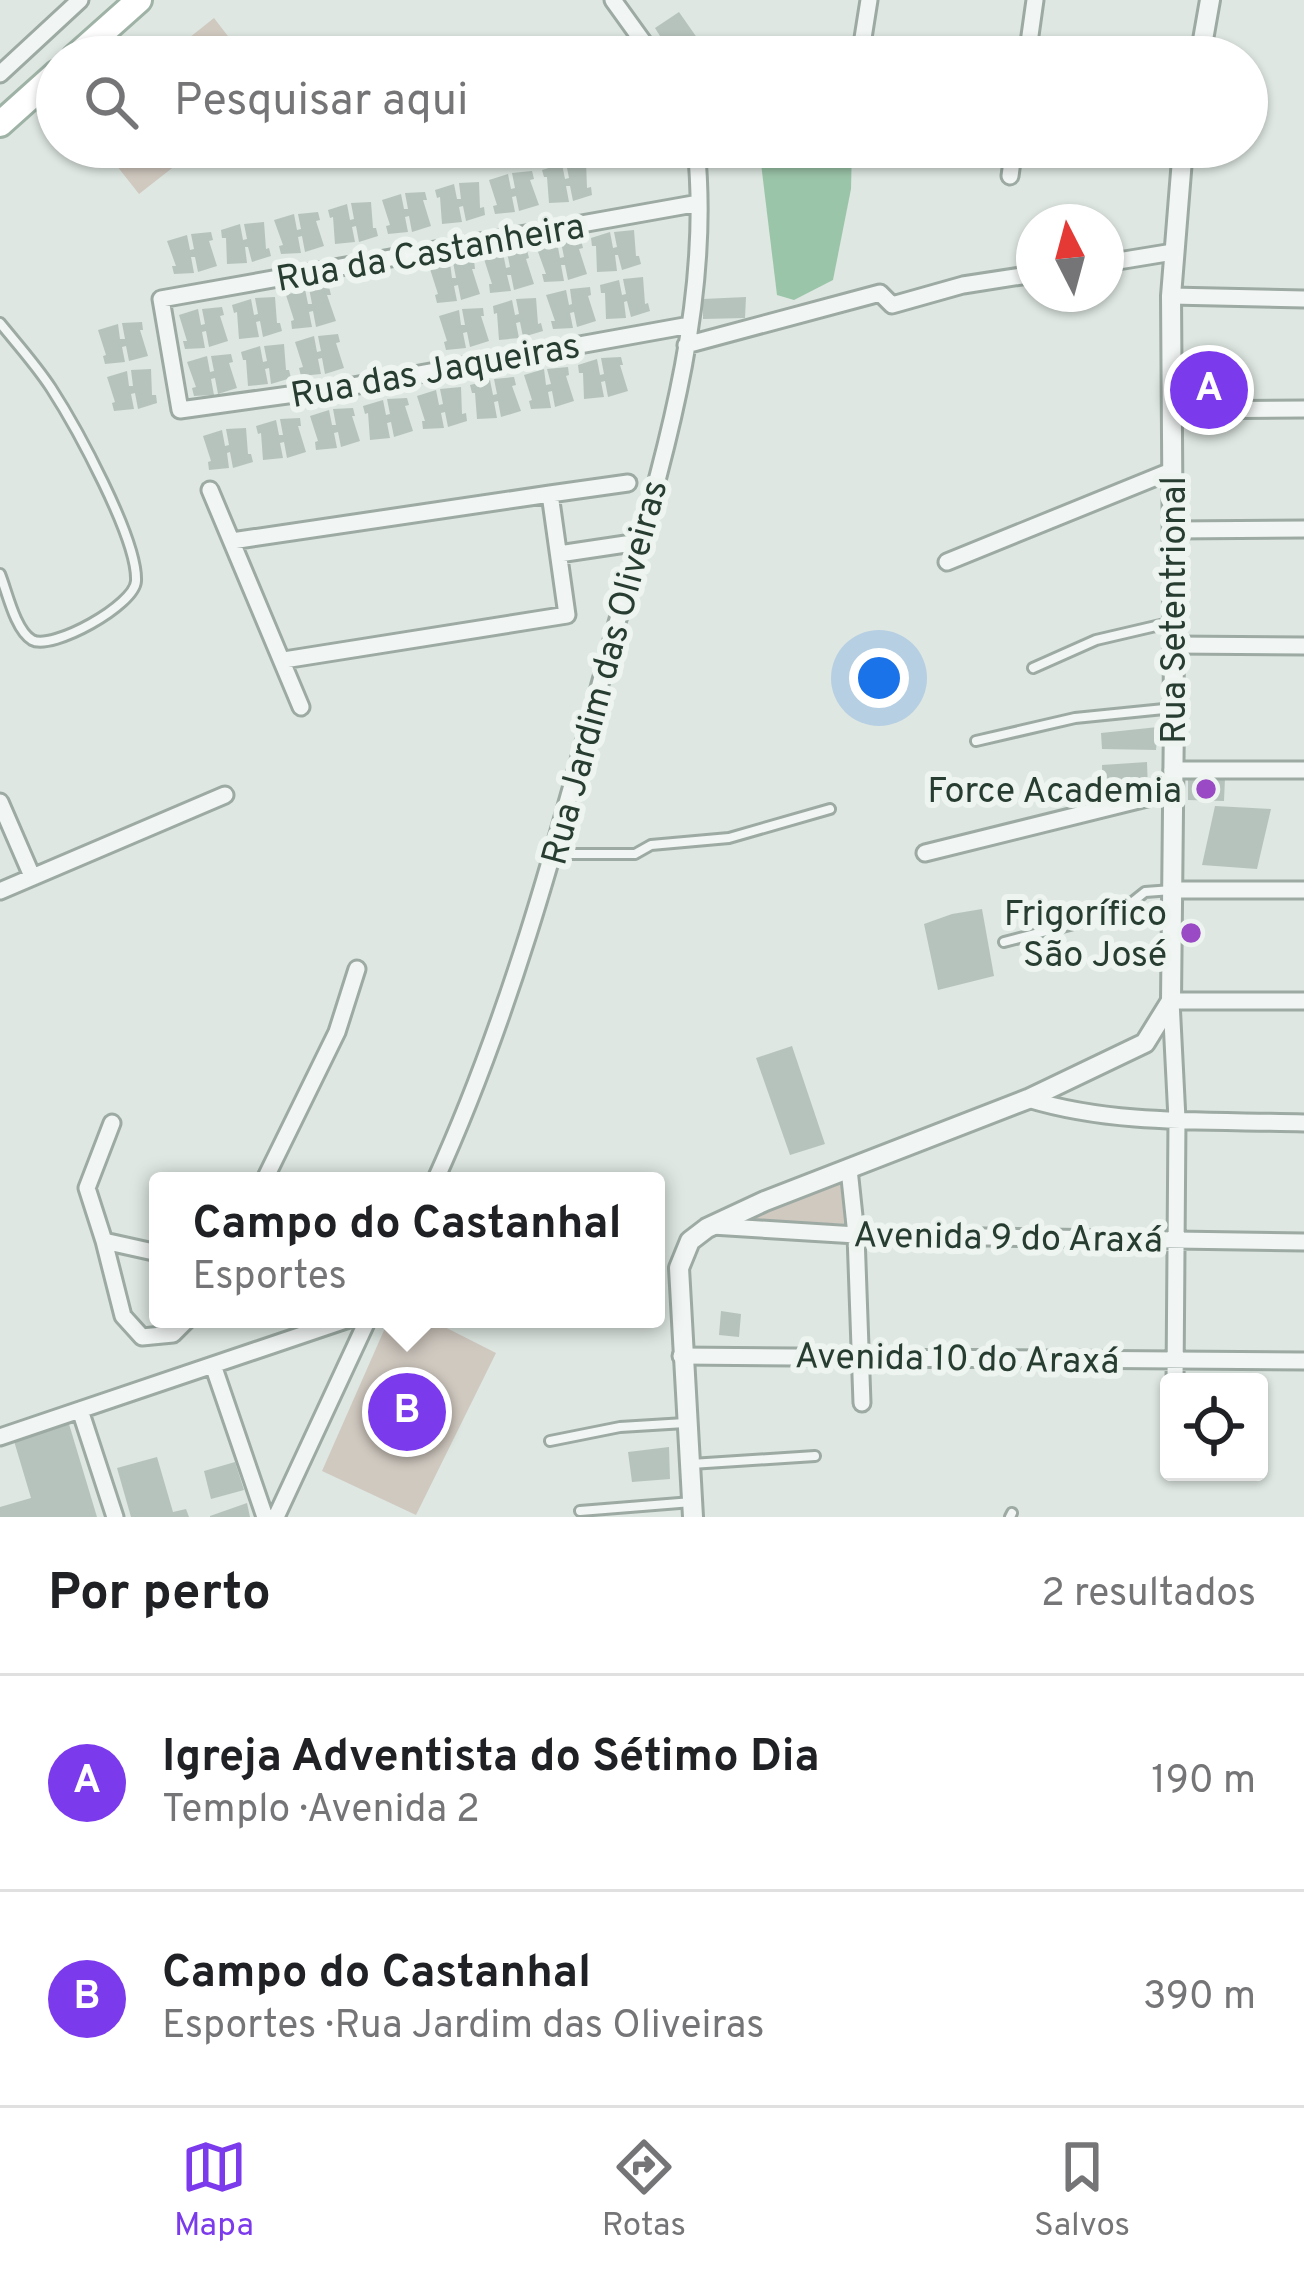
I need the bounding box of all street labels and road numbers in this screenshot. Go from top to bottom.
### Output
street label: Rua da Castanheira [273,205,588,305]
street label: Rua das Jaqueiras [287,325,584,421]
street label: Rua Jardim das Oliveiras [533,475,680,871]
street label: Rua Setentrional [1153,476,1199,744]
street label: Avenida 9 do Araxá [853,1214,1163,1266]
street label: Avenida 10 do Araxá [794,1335,1120,1387]

